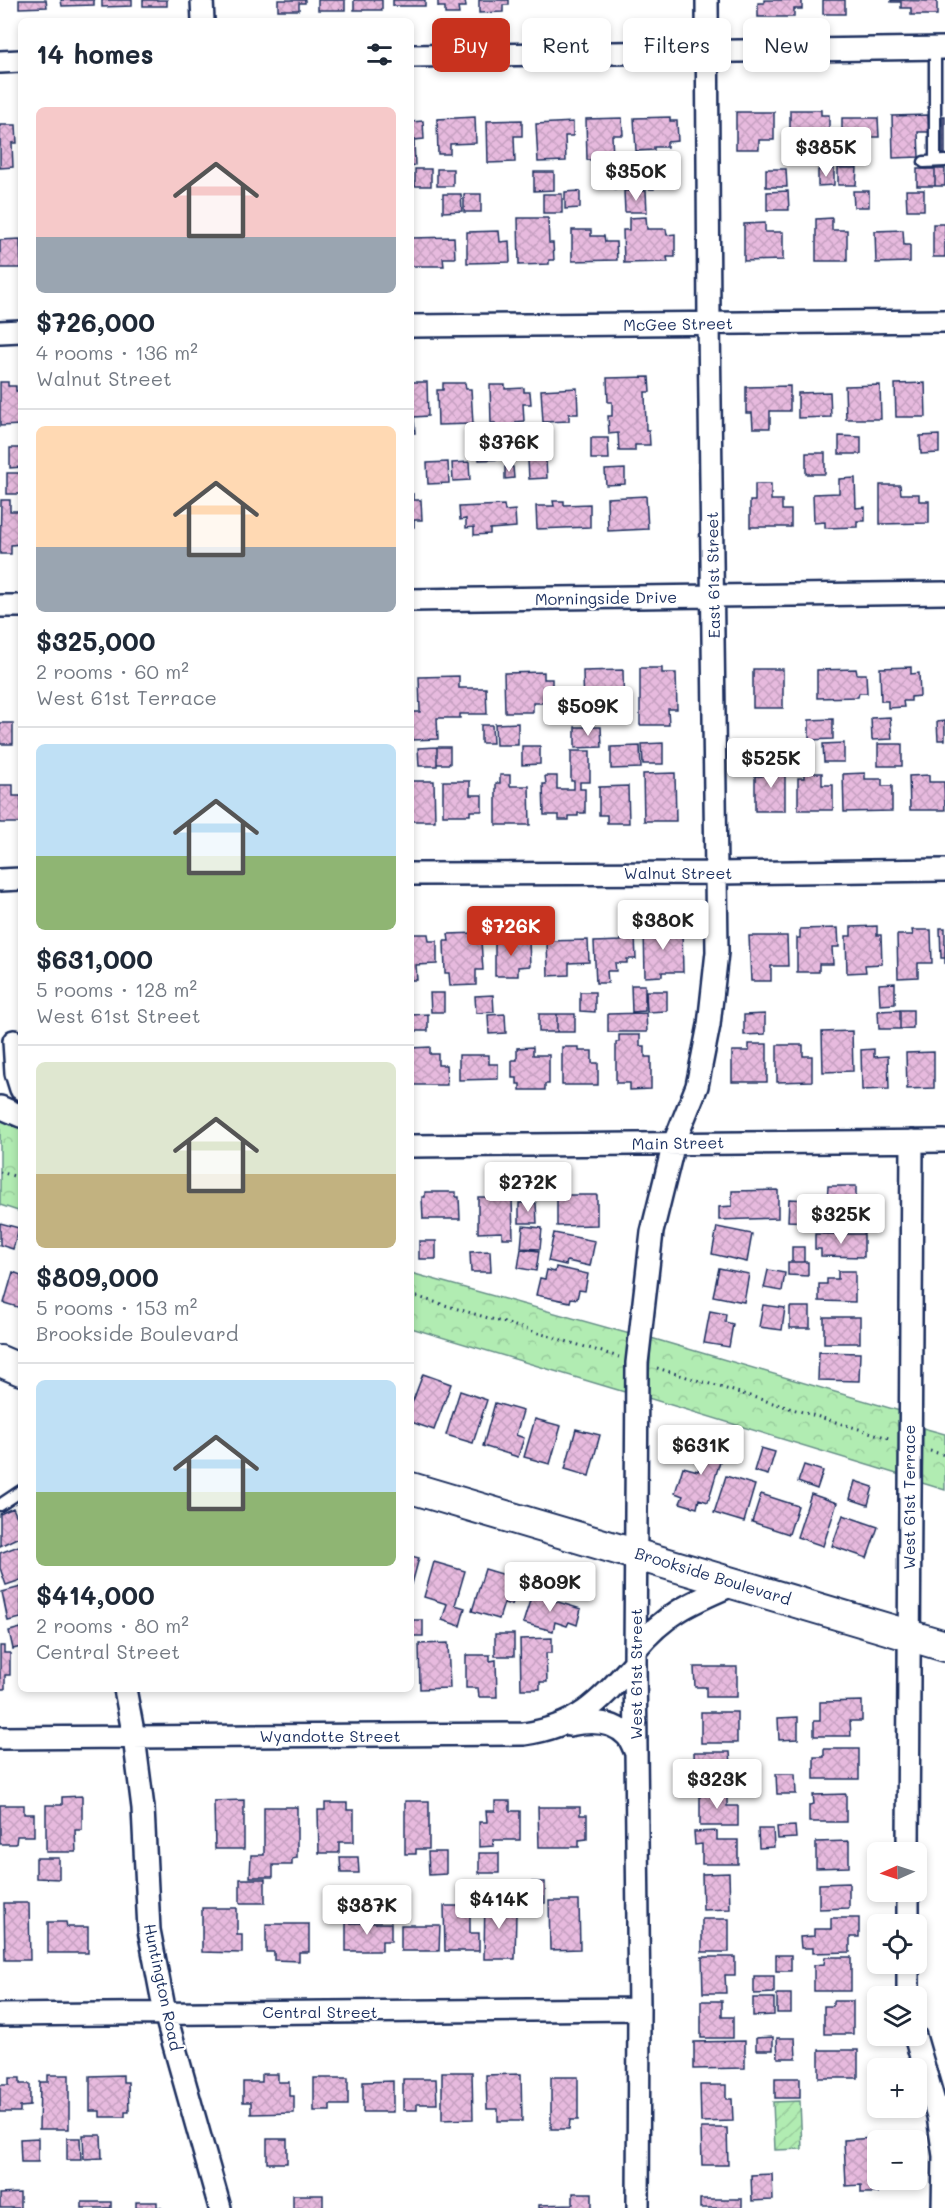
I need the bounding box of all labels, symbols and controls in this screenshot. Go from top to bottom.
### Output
chip: Buy [432,18,510,72]
chip: Rent [522,18,611,72]
chip: Filters [623,18,731,72]
chip: New [743,18,830,72]
text: 14 homes [36,37,154,71]
icon: filters [363,38,396,71]
pin: $385K [784,127,868,178]
text: $385K [795,133,857,159]
icon: home [162,146,270,254]
pin: $350K [594,151,678,202]
text: $350K [605,157,667,183]
text: $726,000 [36,305,155,339]
street label: McGee Street [623,312,733,335]
text: 4 rooms · 136 m² [36,339,198,365]
text: Walnut Street [36,365,172,391]
pin: $376K [467,422,551,473]
text: $376K [479,428,539,454]
icon: home [162,465,270,573]
street label: East 61st Street [701,511,724,639]
street label: Morningside Drive [535,586,677,609]
text: $325,000 [36,624,156,658]
text: 2 rooms · 60 m² [36,658,189,684]
text: West 61st Terrace [36,684,217,710]
pin: $509K [546,686,630,737]
text: $509K [557,692,619,718]
pin: $525K [729,738,813,789]
text: $525K [741,744,801,770]
icon: home [162,783,270,891]
street label: Walnut Street [624,862,732,883]
pin: $380K [621,900,705,951]
pin: $726K [469,906,553,957]
text: $380K [632,906,694,932]
text: $726K [481,912,541,938]
text: $631,000 [36,942,153,976]
text: 5 rooms · 128 m² [36,976,197,1002]
text: West 61st Street [36,1002,200,1028]
icon: home [162,1101,270,1209]
street label: Main Street [632,1131,724,1154]
pin: $272K [486,1162,570,1213]
text: $272K [498,1168,558,1194]
pin: $325K [799,1194,883,1245]
text: $325K [811,1200,871,1226]
text: $809,000 [36,1260,159,1294]
text: 5 rooms · 153 m² [36,1294,197,1320]
text: Brookside Boulevard [36,1320,238,1346]
icon: home [162,1419,270,1527]
pin: $631K [659,1425,743,1476]
street label: West 61st Terrace [898,1425,919,1569]
text: $631K [672,1431,730,1457]
street label: Brookside Boulevard [633,1542,794,1609]
pin: $809K [508,1562,592,1613]
text: $809K [519,1568,581,1594]
text: $414,000 [36,1578,155,1612]
street label: West 61st Street [625,1608,646,1740]
text: 2 rooms · 80 m² [36,1612,189,1638]
text: Central Street [36,1638,180,1664]
street label: Wyandotte Street [260,1725,400,1746]
pin: $323K [675,1759,759,1810]
text: $323K [687,1765,747,1791]
north arrow [867,1842,927,1902]
map controls [867,1842,927,2190]
pin: $414K [457,1879,541,1930]
pin: $387K [325,1885,409,1936]
text: $414K [469,1885,529,1911]
text: $387K [336,1891,398,1917]
button: locate [867,1914,927,1974]
street label: Huntington Road [140,1921,187,2052]
button: layers [867,1986,927,2046]
street label: Central Street [262,2001,378,2022]
button: + [867,2058,927,2118]
button: − [867,2130,927,2190]

